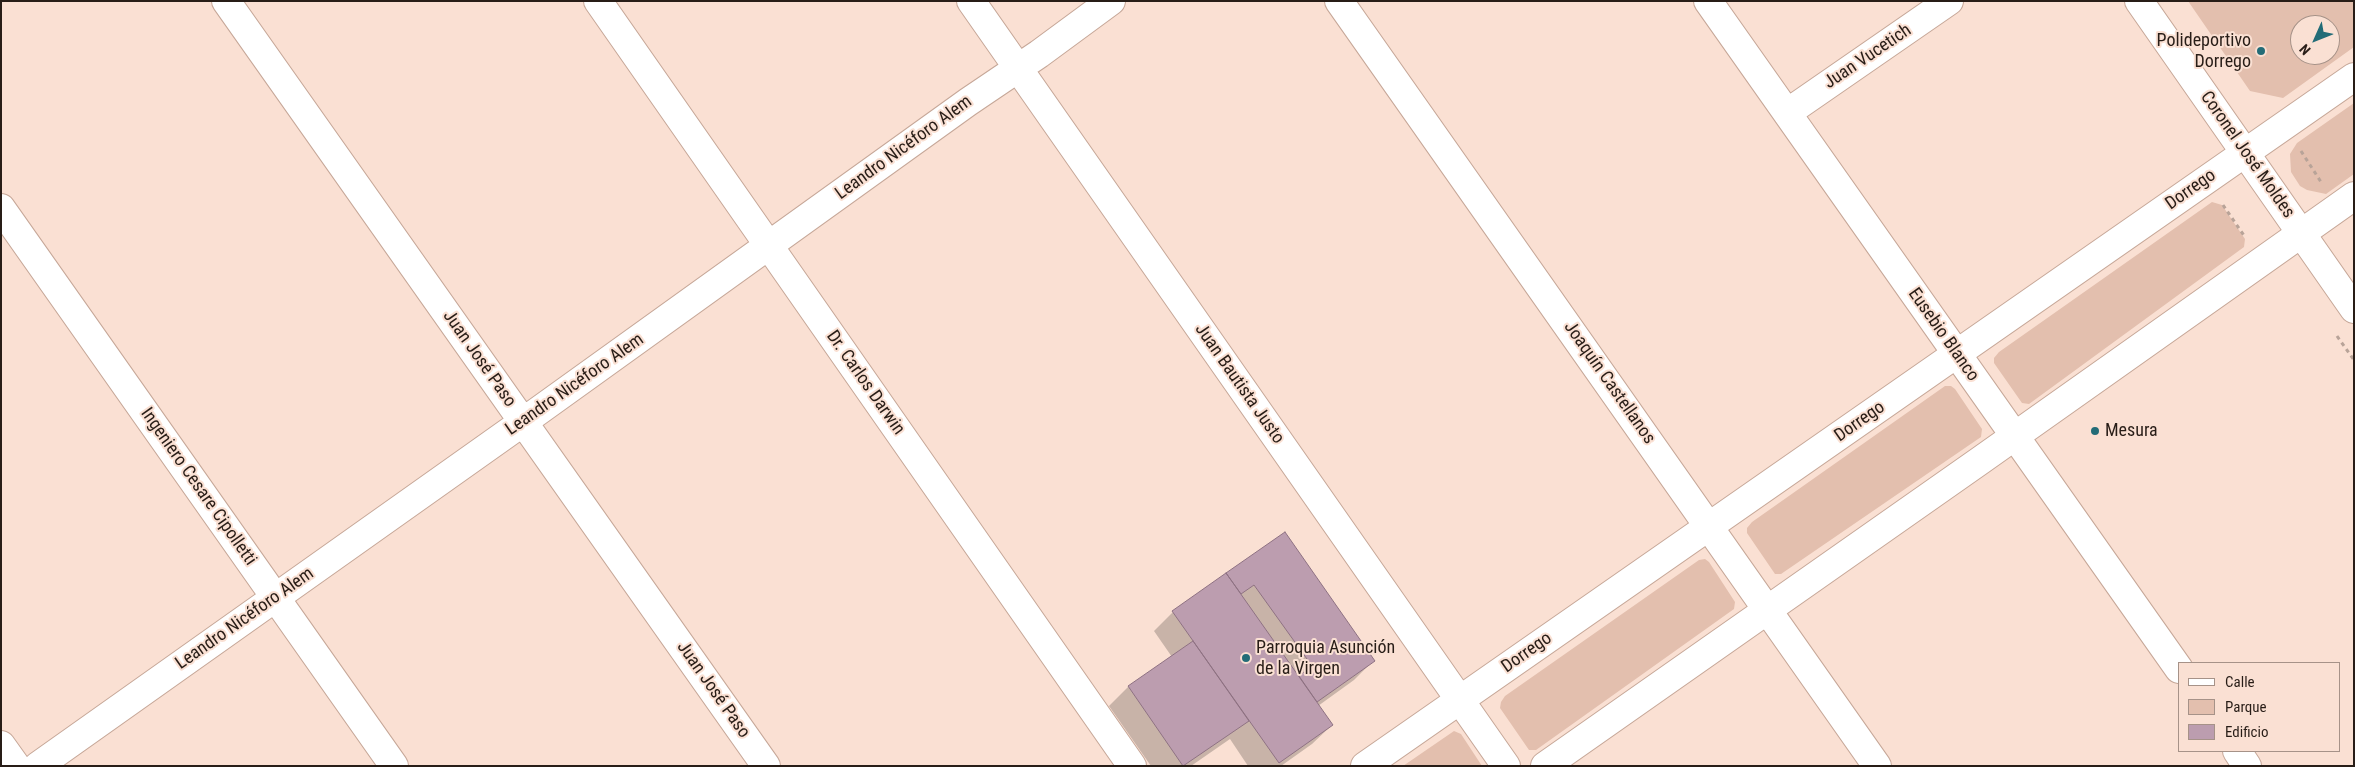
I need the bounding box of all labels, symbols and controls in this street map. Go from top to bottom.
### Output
north arrow [2290,15,2340,65]
street label: Juan Vucetich [1820,20,1916,94]
place label: Polideportivo Dorrego [2157,30,2251,72]
text: N [2296,41,2314,58]
marker: Polideportivo Dorrego [2255,45,2267,57]
street label: Coronel José Moldes [2195,87,2299,223]
street label: Leandro Nicéforo Alem [832,91,976,205]
street label: Dorrego [2162,165,2220,215]
street label: Eusebio Blanco [1903,284,1983,386]
street label: Juan José Paso [438,306,520,412]
street label: Joaquín Castellanos [1559,317,1659,449]
street label: Juan Bautista Justo [1190,320,1288,448]
street label: Dr. Carlos Darwin [821,327,909,439]
street label: Leandro Nicéforo Alem [502,329,648,441]
street label: Dorrego [1831,397,1889,447]
street label: Ingeniero Cesare Cipolletti [135,404,261,570]
place label: Mesura [2105,420,2158,442]
marker: Mesura [2089,425,2101,437]
street label: Leandro Nicéforo Alem [172,563,318,675]
street label: Dorrego [1498,628,1556,678]
street label: Juan José Paso [672,637,754,743]
place label: Parroquia Asunción de la Virgen [1256,637,1395,680]
marker: Parroquia Asunción de la Virgen [1240,652,1252,664]
legend [2178,662,2340,752]
text: Calle [2225,673,2255,691]
text: Parque [2225,698,2267,716]
text: Edificio [2225,723,2268,741]

